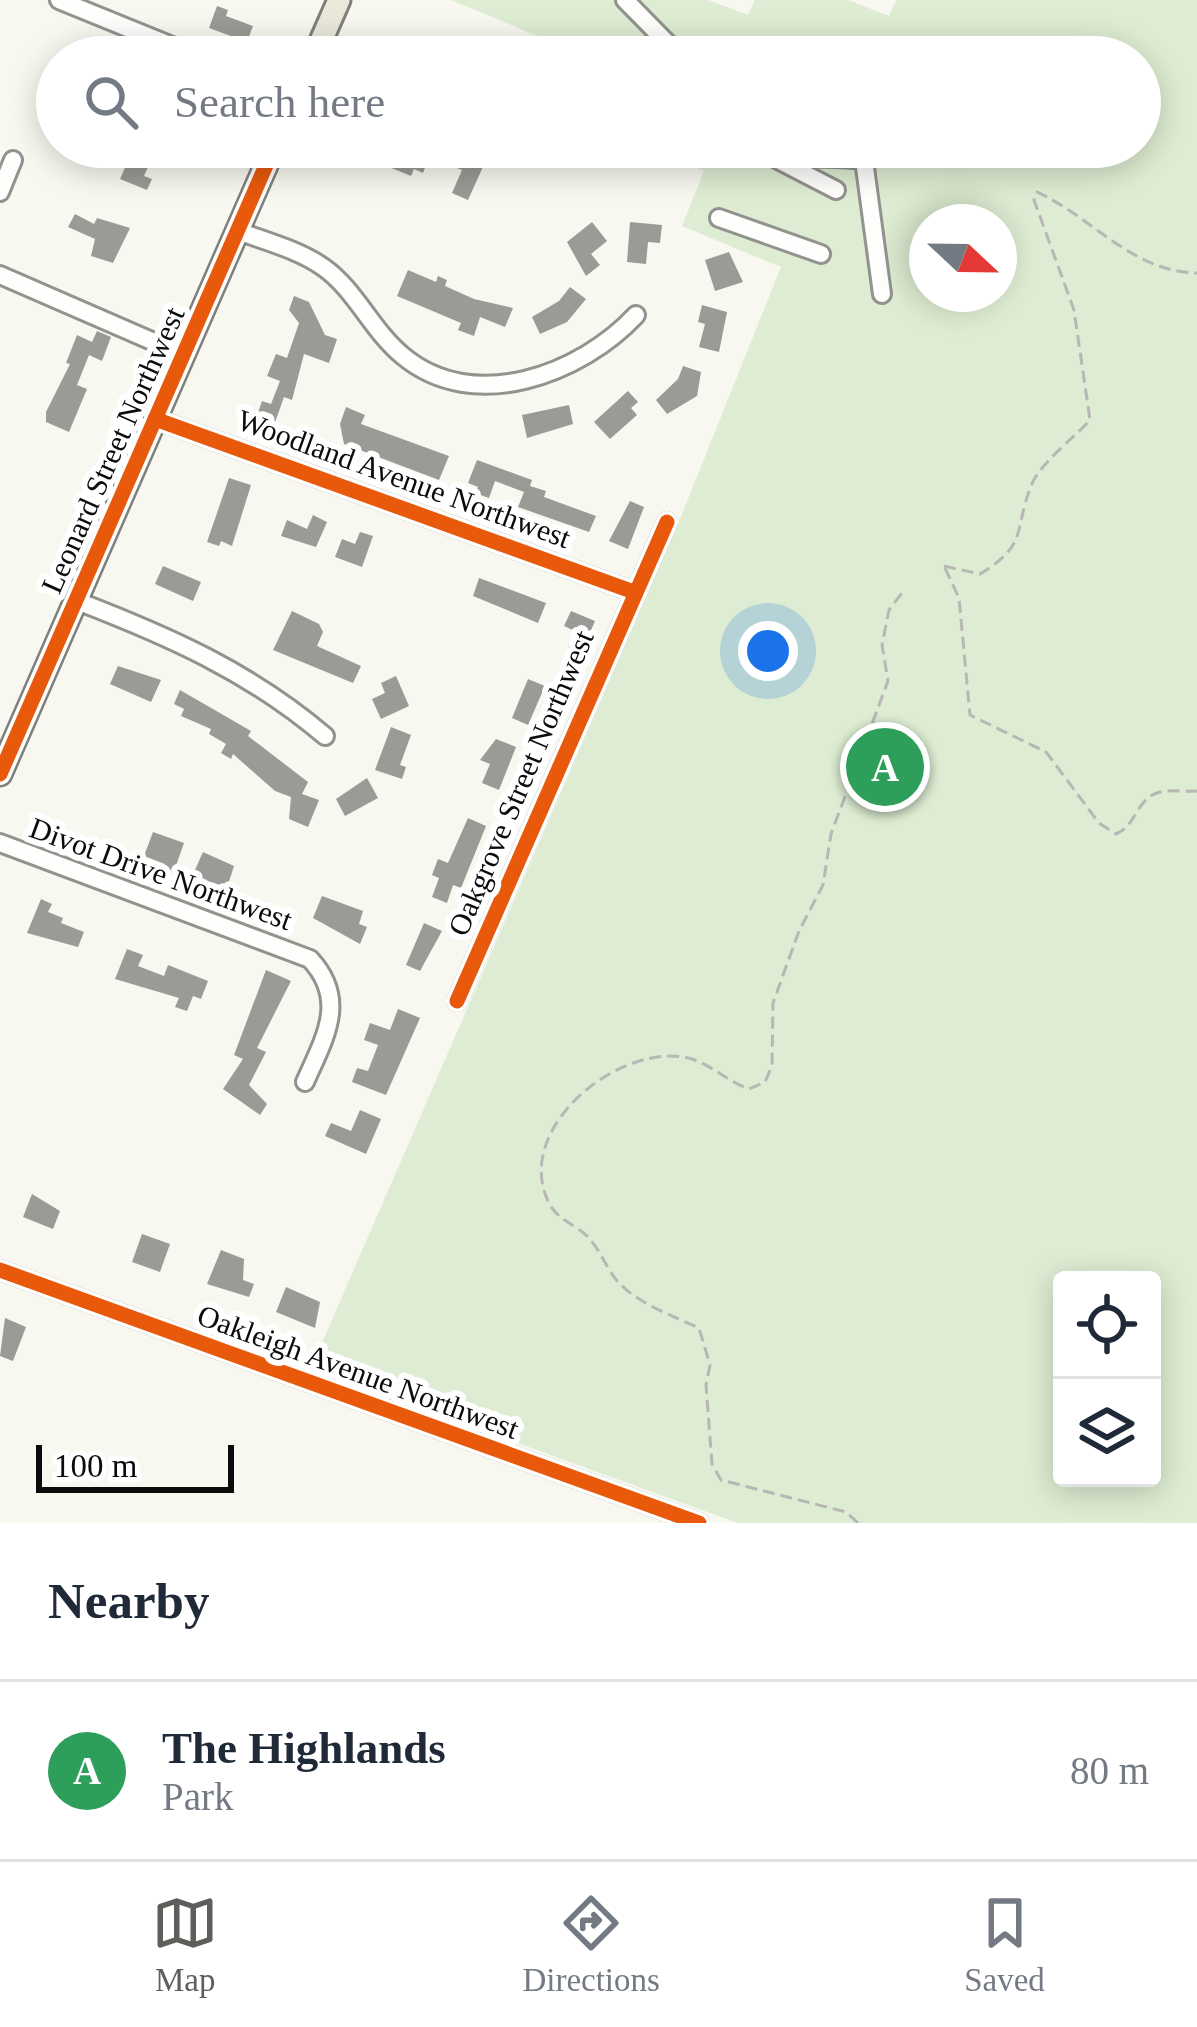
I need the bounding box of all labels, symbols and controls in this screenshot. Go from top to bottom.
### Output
search box [36,36,1161,168]
icon: search [78,69,144,135]
text: Search here [174,77,385,127]
north arrow [909,204,1017,312]
street label: Leonard Street Northwest [34,301,191,598]
street label: Woodland Avenue Northwest [233,403,576,554]
your location [738,621,798,681]
street label: Oakgrove Street Northwest [441,625,600,940]
pin: A [846,722,924,812]
street label: Divot Drive Northwest [26,811,297,937]
map controls [1053,1271,1161,1487]
button: locate [1053,1271,1161,1379]
street label: Oakleigh Avenue Northwest [193,1298,524,1445]
button: layers [1053,1379,1161,1487]
scale bar [36,1439,234,1492]
text: 100 m [54,1448,137,1484]
text: Nearby [48,1573,209,1629]
text: The Highlands [162,1723,446,1773]
text: A [73,1749,101,1792]
text: 80 m [1070,1749,1149,1792]
text: Park [162,1775,234,1818]
tab: Map [152,1890,218,1999]
tab: Directions [522,1890,660,1999]
tab: Saved [964,1890,1045,1999]

